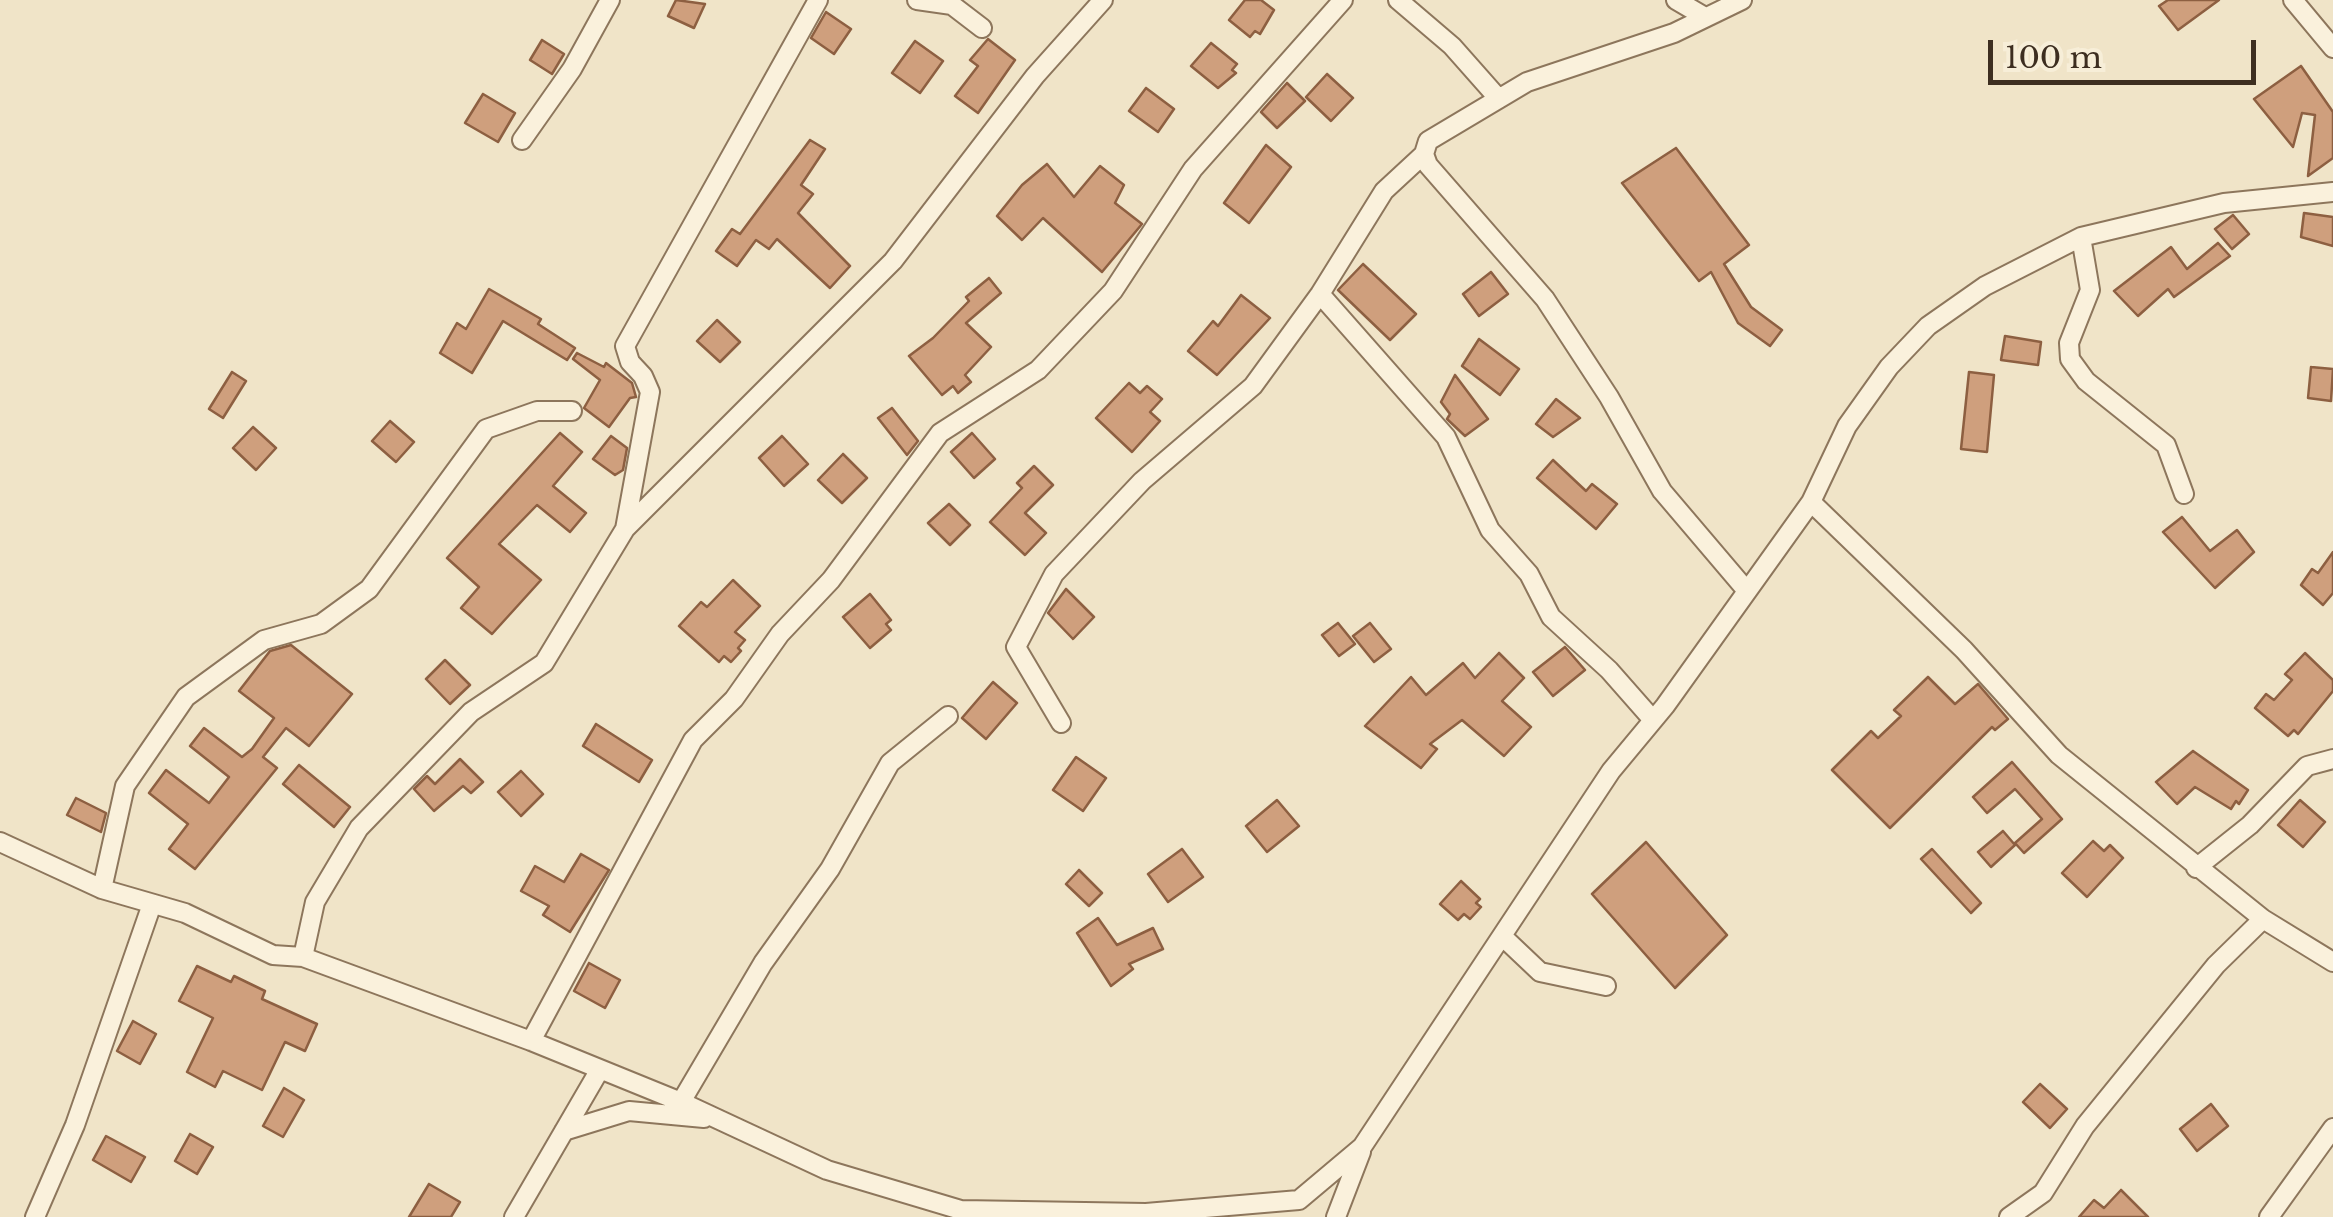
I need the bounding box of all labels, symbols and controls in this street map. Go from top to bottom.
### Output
scale bar [1993,20,2260,82]
text: 100 m [2005,39,2102,76]

